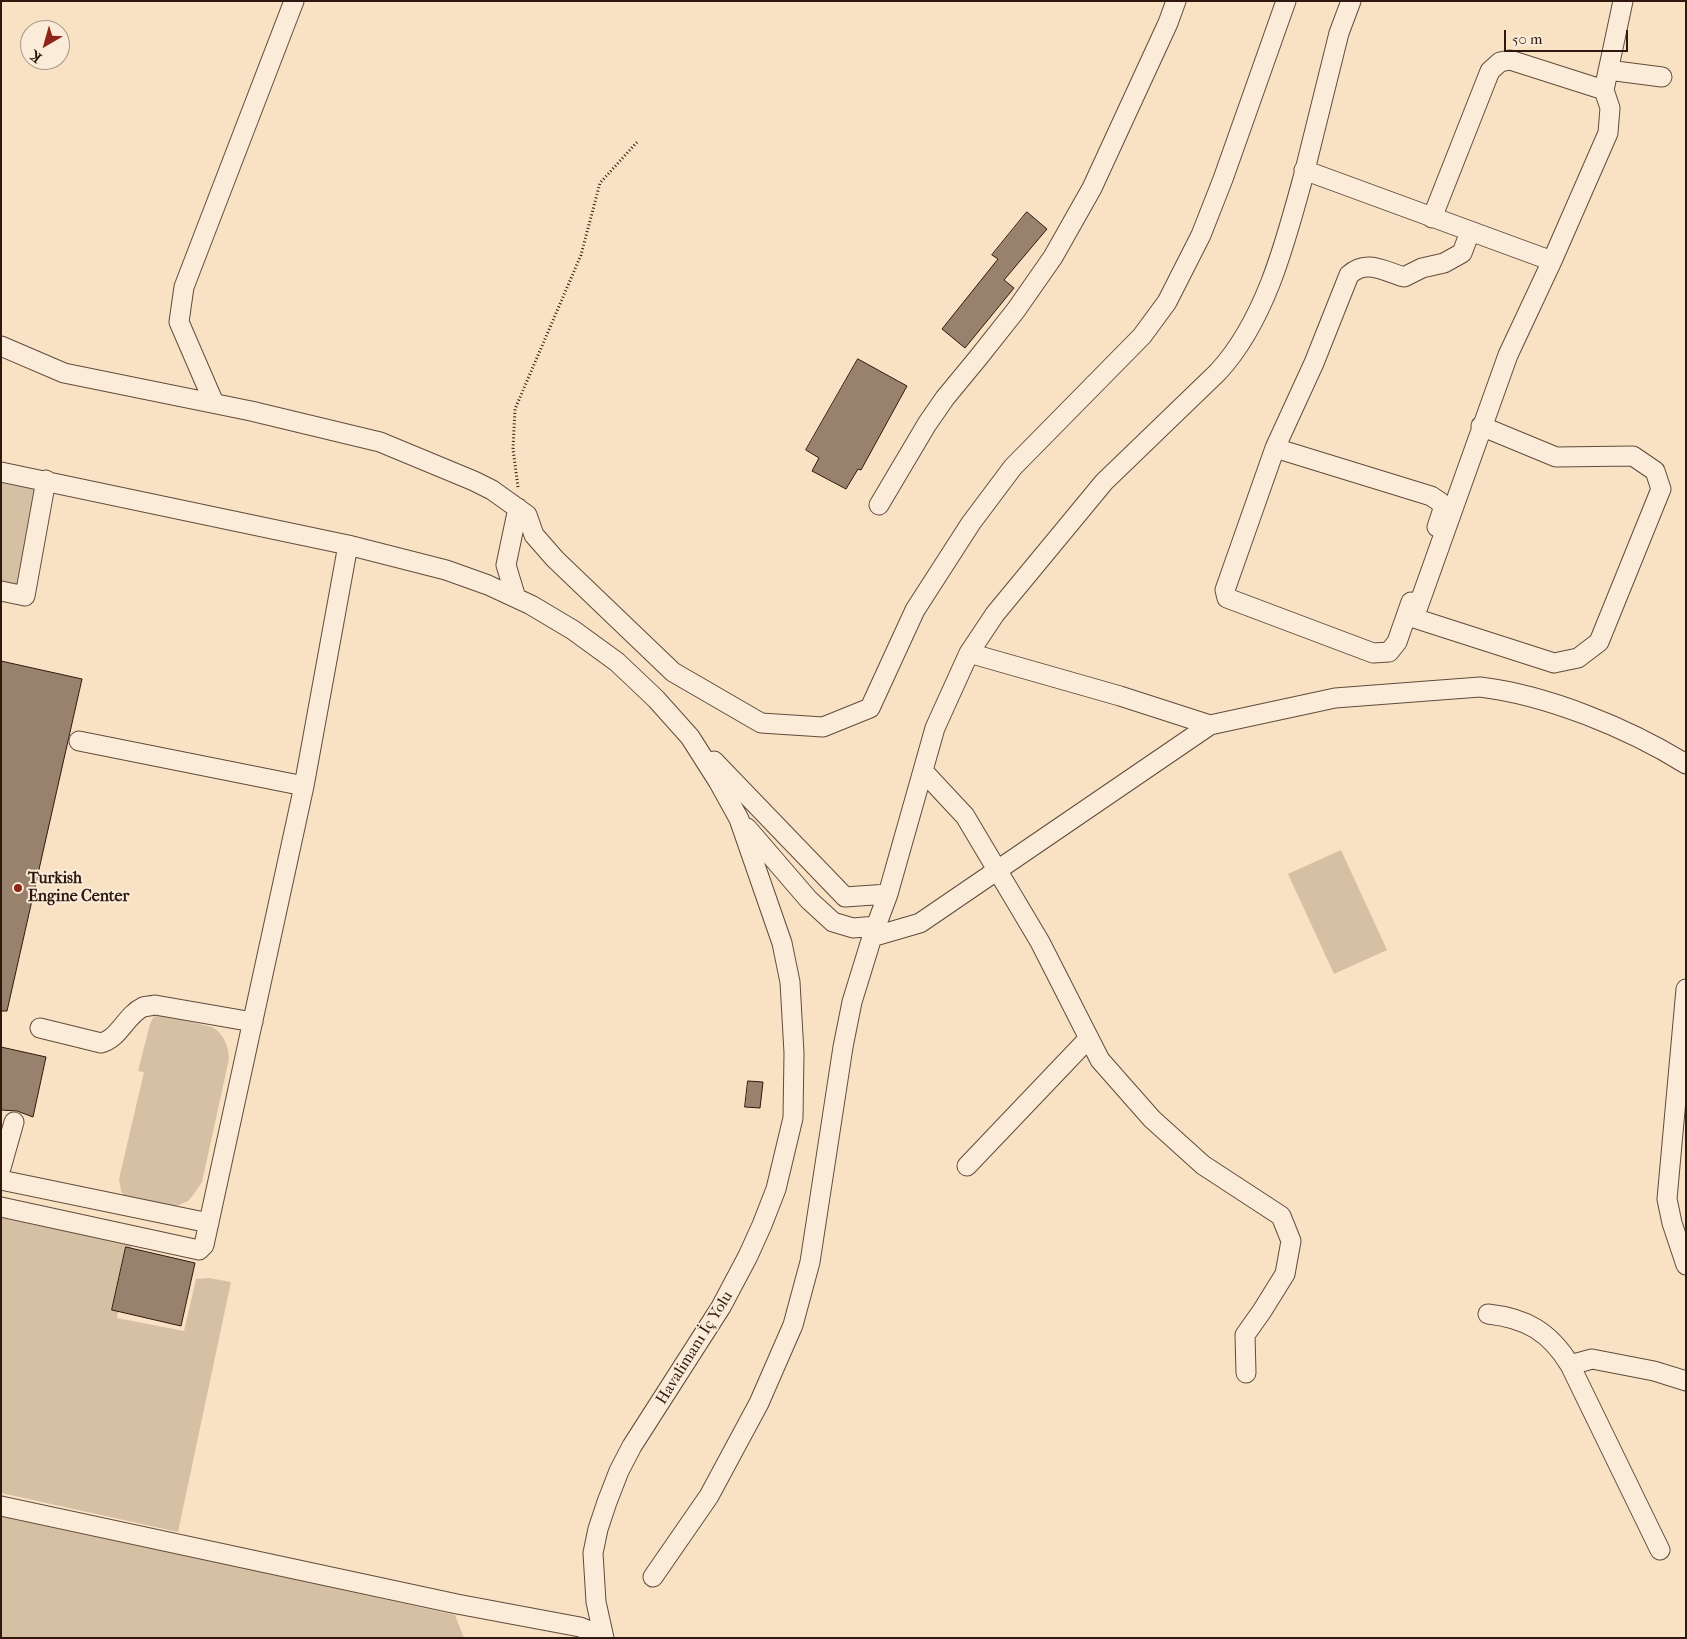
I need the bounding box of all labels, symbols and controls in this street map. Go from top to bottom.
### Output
north arrow [20,20,70,70]
scale bar [1507,20,1631,52]
text: 50 m [1512,30,1542,48]
text: K [27,47,45,66]
place label: Turkish Engine Center [28,869,129,907]
marker: Turkish Engine Center [12,882,24,894]
street label: Havalimanı İç Yolu [652,1288,738,1408]

